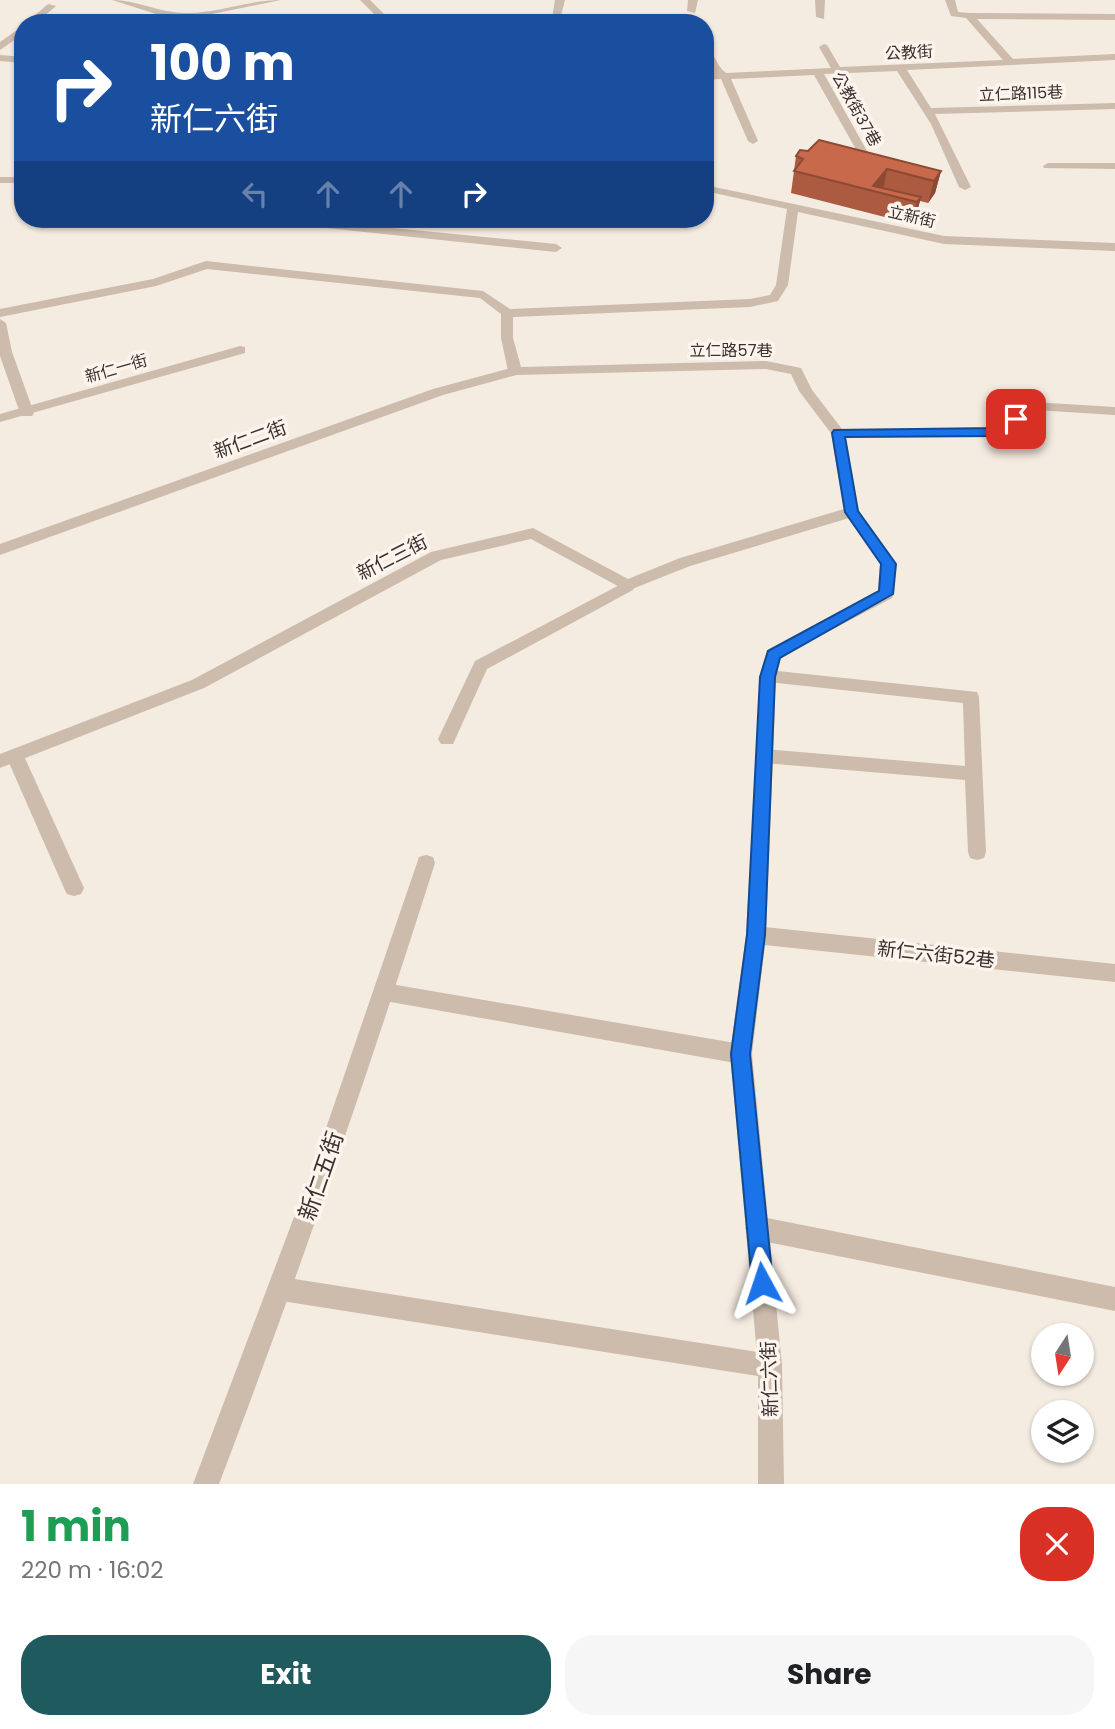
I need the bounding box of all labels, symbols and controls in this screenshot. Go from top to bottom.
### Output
text: 100 m [150,29,295,97]
street label: 公教街 [884,40,934,65]
icon: right [35,42,126,133]
street label: 公教街37巷 [827,68,887,151]
street label: 立仁路115巷 [978,81,1064,106]
text: 新仁六街 [150,96,278,141]
icon: left [236,175,274,213]
icon: ahead [309,175,347,213]
icon: ahead [382,175,420,213]
icon: right [455,175,493,213]
street label: 立新街 [886,200,938,233]
street label: 立仁路57巷 [690,339,772,362]
street label: 新仁一街 [82,349,150,388]
pin [986,389,1046,449]
icon: arrive [997,400,1035,438]
street label: 新仁二街 [210,414,291,465]
street label: 新仁三街 [352,528,432,587]
street label: 新仁六街52巷 [876,935,996,974]
street label: 新仁五街 [291,1127,351,1225]
position arrow [725,1246,799,1320]
north arrow [1031,1323,1094,1386]
map controls [1031,1323,1094,1463]
street label: 新仁六街 [755,1341,784,1417]
button: layers [1031,1400,1094,1463]
text: 1 min [21,1497,131,1556]
button: close [1020,1507,1094,1581]
text: 220 m · 16:02 [21,1554,163,1586]
button: Exit [21,1635,551,1715]
button: Share [565,1635,1094,1715]

